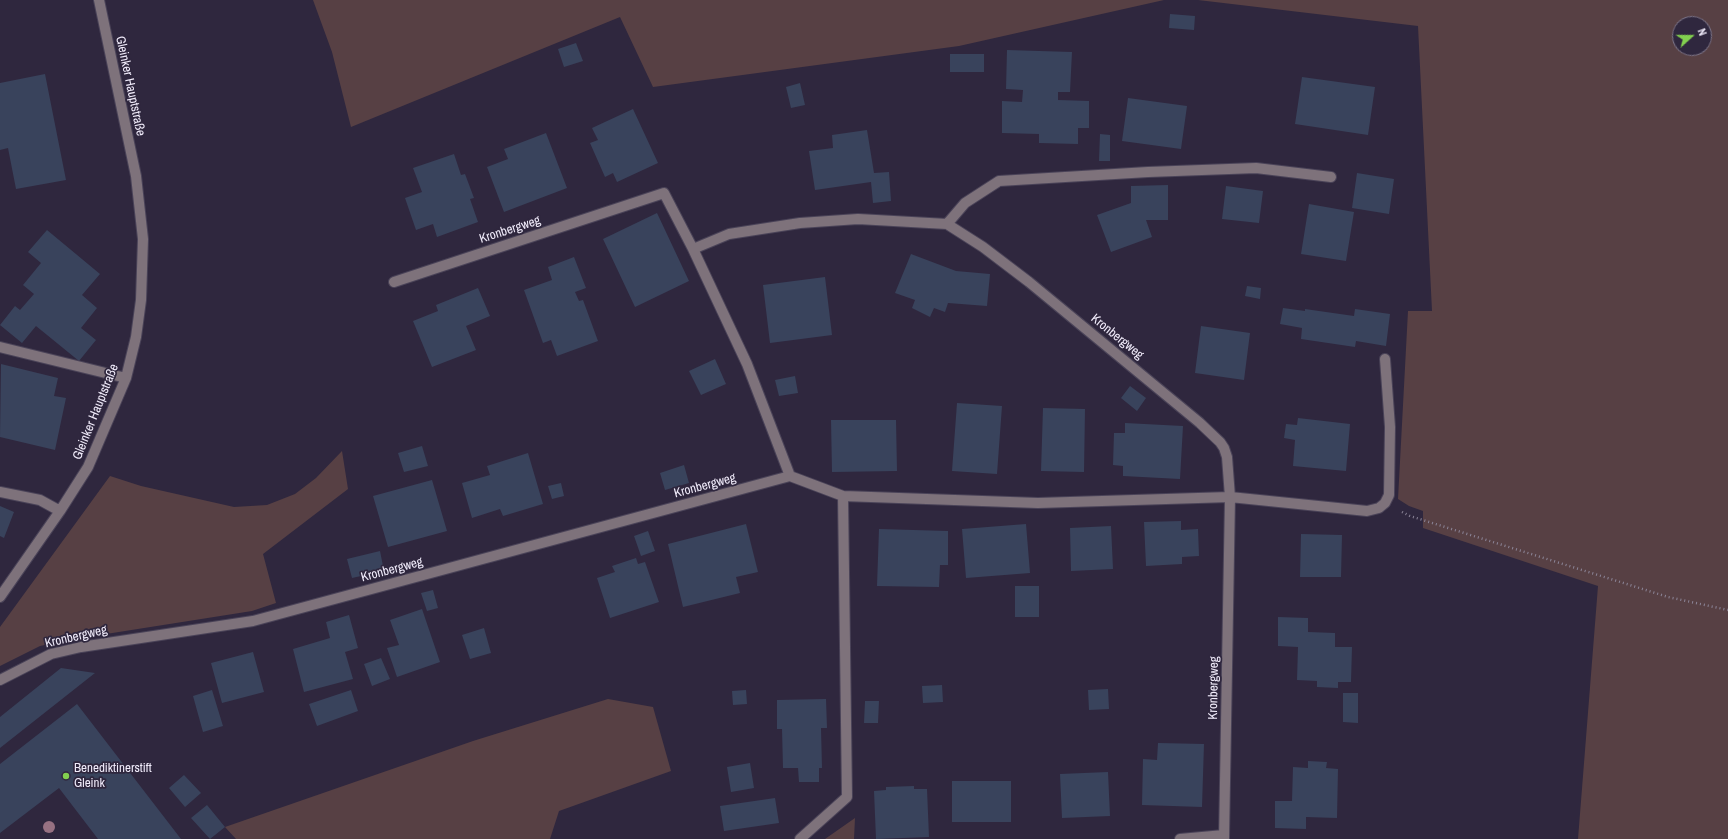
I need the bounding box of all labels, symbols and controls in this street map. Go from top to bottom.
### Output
north arrow [1672,16,1712,56]
text: N [1695,27,1710,38]
street label: Gleinker Hauptstraße [112,35,148,137]
street label: Kronbergweg [477,213,543,247]
street label: Kronbergweg [1087,311,1147,363]
street label: Gleinker Hauptstraße [70,362,122,462]
street label: Kronbergweg [672,470,738,502]
street label: Kronbergweg [359,554,425,586]
street label: Kronbergweg [43,622,109,652]
street label: Kronbergweg [1206,656,1222,720]
place label: Benediktinerstift Gleink [74,761,152,792]
marker: Benediktinerstift Gleink [61,771,71,781]

